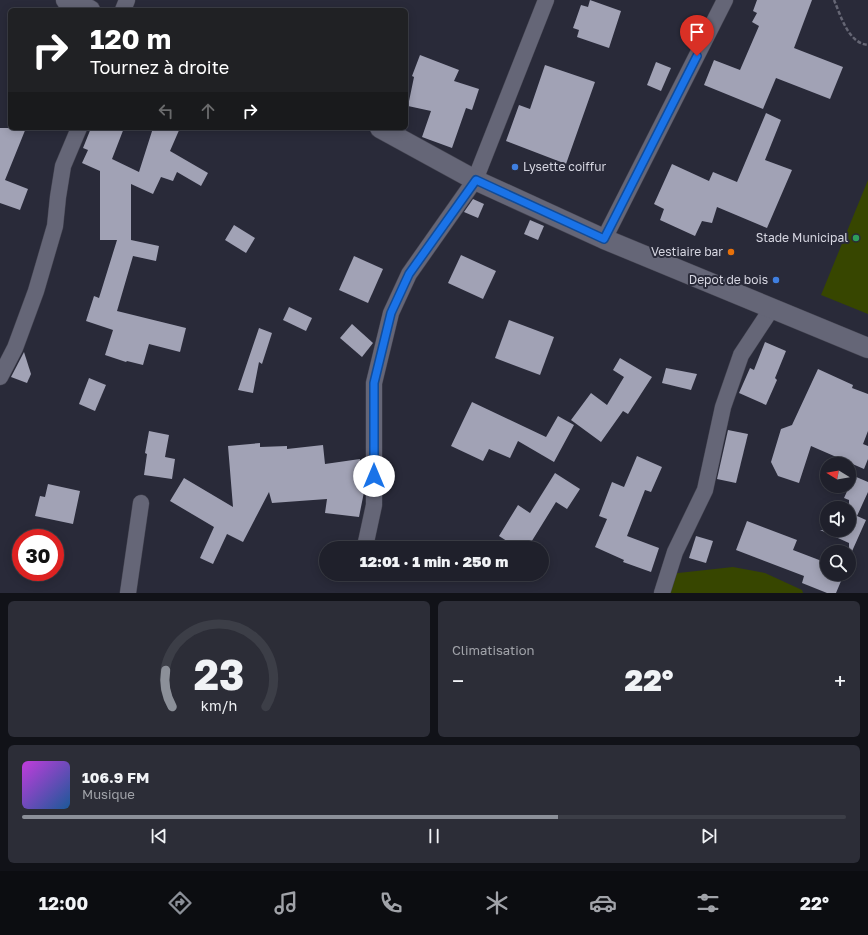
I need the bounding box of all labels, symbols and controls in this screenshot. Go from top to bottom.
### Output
pin [680,15,714,56]
icon: arrive [686,21,708,43]
text: 120 m [90,22,171,55]
icon: right [24,24,76,76]
text: Tournez à droite [90,56,229,78]
icon: left [155,100,177,122]
icon: ahead [197,100,219,122]
icon: right [239,100,261,122]
place label: Lysette coiffur [523,159,606,174]
marker: Lysette coiffur [510,162,520,172]
place label: Stade Municipal [756,230,848,245]
marker: Stade Municipal [851,233,861,243]
place label: Vestiaire bar [651,244,723,259]
marker: Vestiaire bar [726,247,736,257]
place label: Depot de bois [689,272,768,287]
marker: Depot de bois [771,275,781,285]
position arrow [353,455,395,497]
north arrow [820,457,856,493]
map controls [820,457,856,581]
button: sound [820,501,856,537]
speed limit sign: 30 [12,529,64,581]
button: search [820,545,856,581]
text: 12:01 · 1 min · 250 m [360,552,508,570]
text: Climatisation [452,642,534,658]
text: 23 [194,649,244,699]
text: 22° [625,662,673,698]
text: − [452,667,464,694]
text: + [834,667,846,694]
text: km/h [201,697,237,714]
text: 106.9 FM [82,768,149,786]
text: Musique [82,786,135,802]
icon: previous [148,825,170,847]
icon: pause [423,825,445,847]
icon: next [698,825,720,847]
icon: directions [166,889,194,917]
icon: music [272,889,300,917]
icon: phone [377,889,405,917]
icon: climate [483,889,511,917]
icon: car [589,889,617,917]
icon: filters [694,889,722,917]
text: 12:00 [39,892,88,914]
text: 22° [800,892,829,914]

